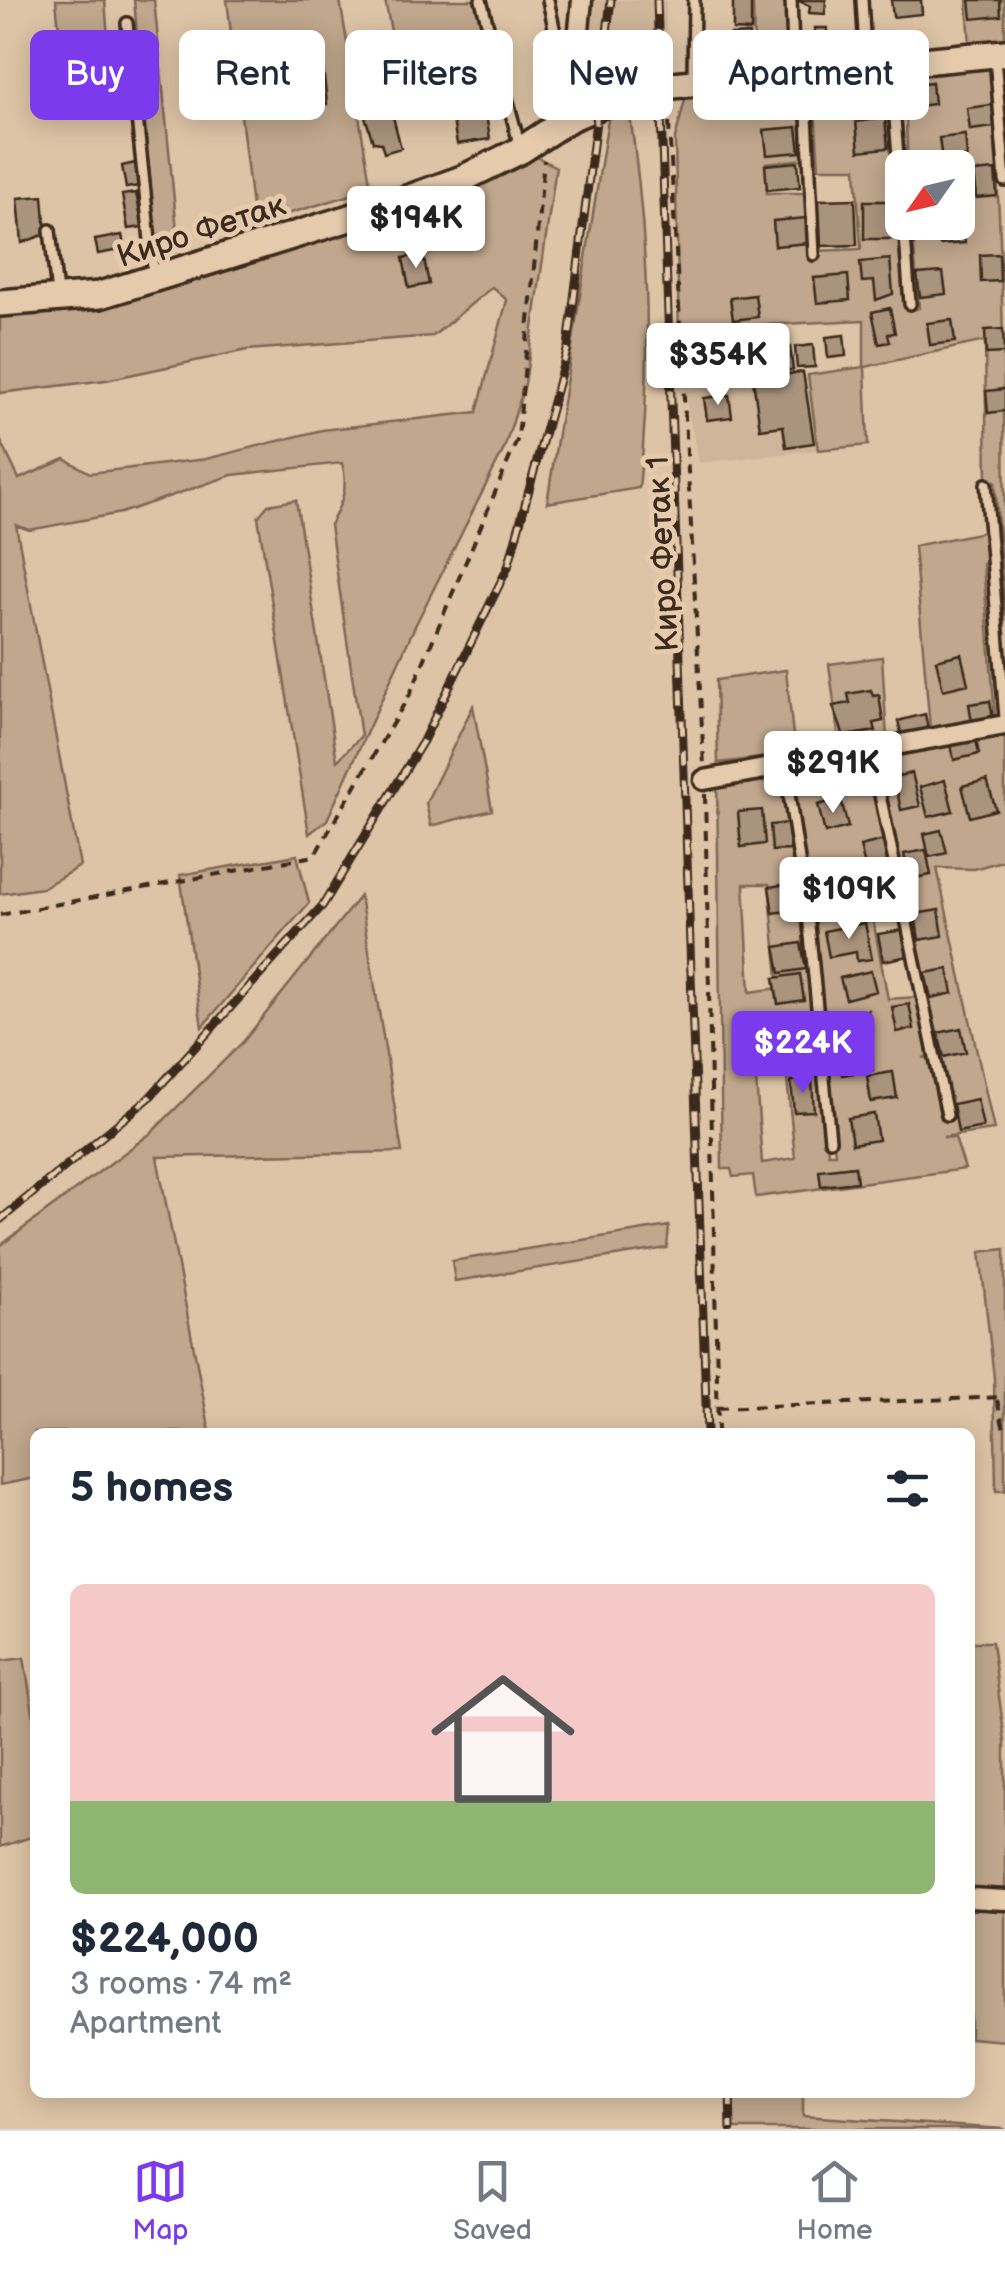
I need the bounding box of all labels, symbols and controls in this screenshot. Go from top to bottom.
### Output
chip: Buy [30,30,159,120]
chip: Rent [179,30,325,120]
chip: Filters [345,30,513,120]
chip: New [533,30,673,120]
chip: Apartment [693,30,929,120]
north arrow [885,150,975,240]
map controls [885,150,975,240]
street label: Киро Фетак [112,186,291,277]
pin: $194K [346,186,486,271]
text: $194K [369,199,463,238]
pin: $354K [648,323,788,408]
text: $354K [669,336,767,375]
street label: Киро Фетак 1 [639,455,688,653]
pin: $291K [763,731,903,816]
text: $291K [786,744,880,783]
pin: $109K [779,857,919,942]
text: $109K [801,870,897,909]
pin: $224K [733,1011,873,1096]
text: $224K [754,1024,852,1063]
icon: filters [880,1461,935,1516]
text: 5 homes [70,1463,233,1514]
icon: home [413,1649,593,1829]
text: $224,000 [70,1914,259,1965]
text: 3 rooms · 74 m² [70,1965,292,2004]
text: Apartment [70,2004,221,2043]
tab: Map [132,2154,189,2247]
tab: Saved [453,2154,532,2247]
tab: Home [797,2154,873,2247]

